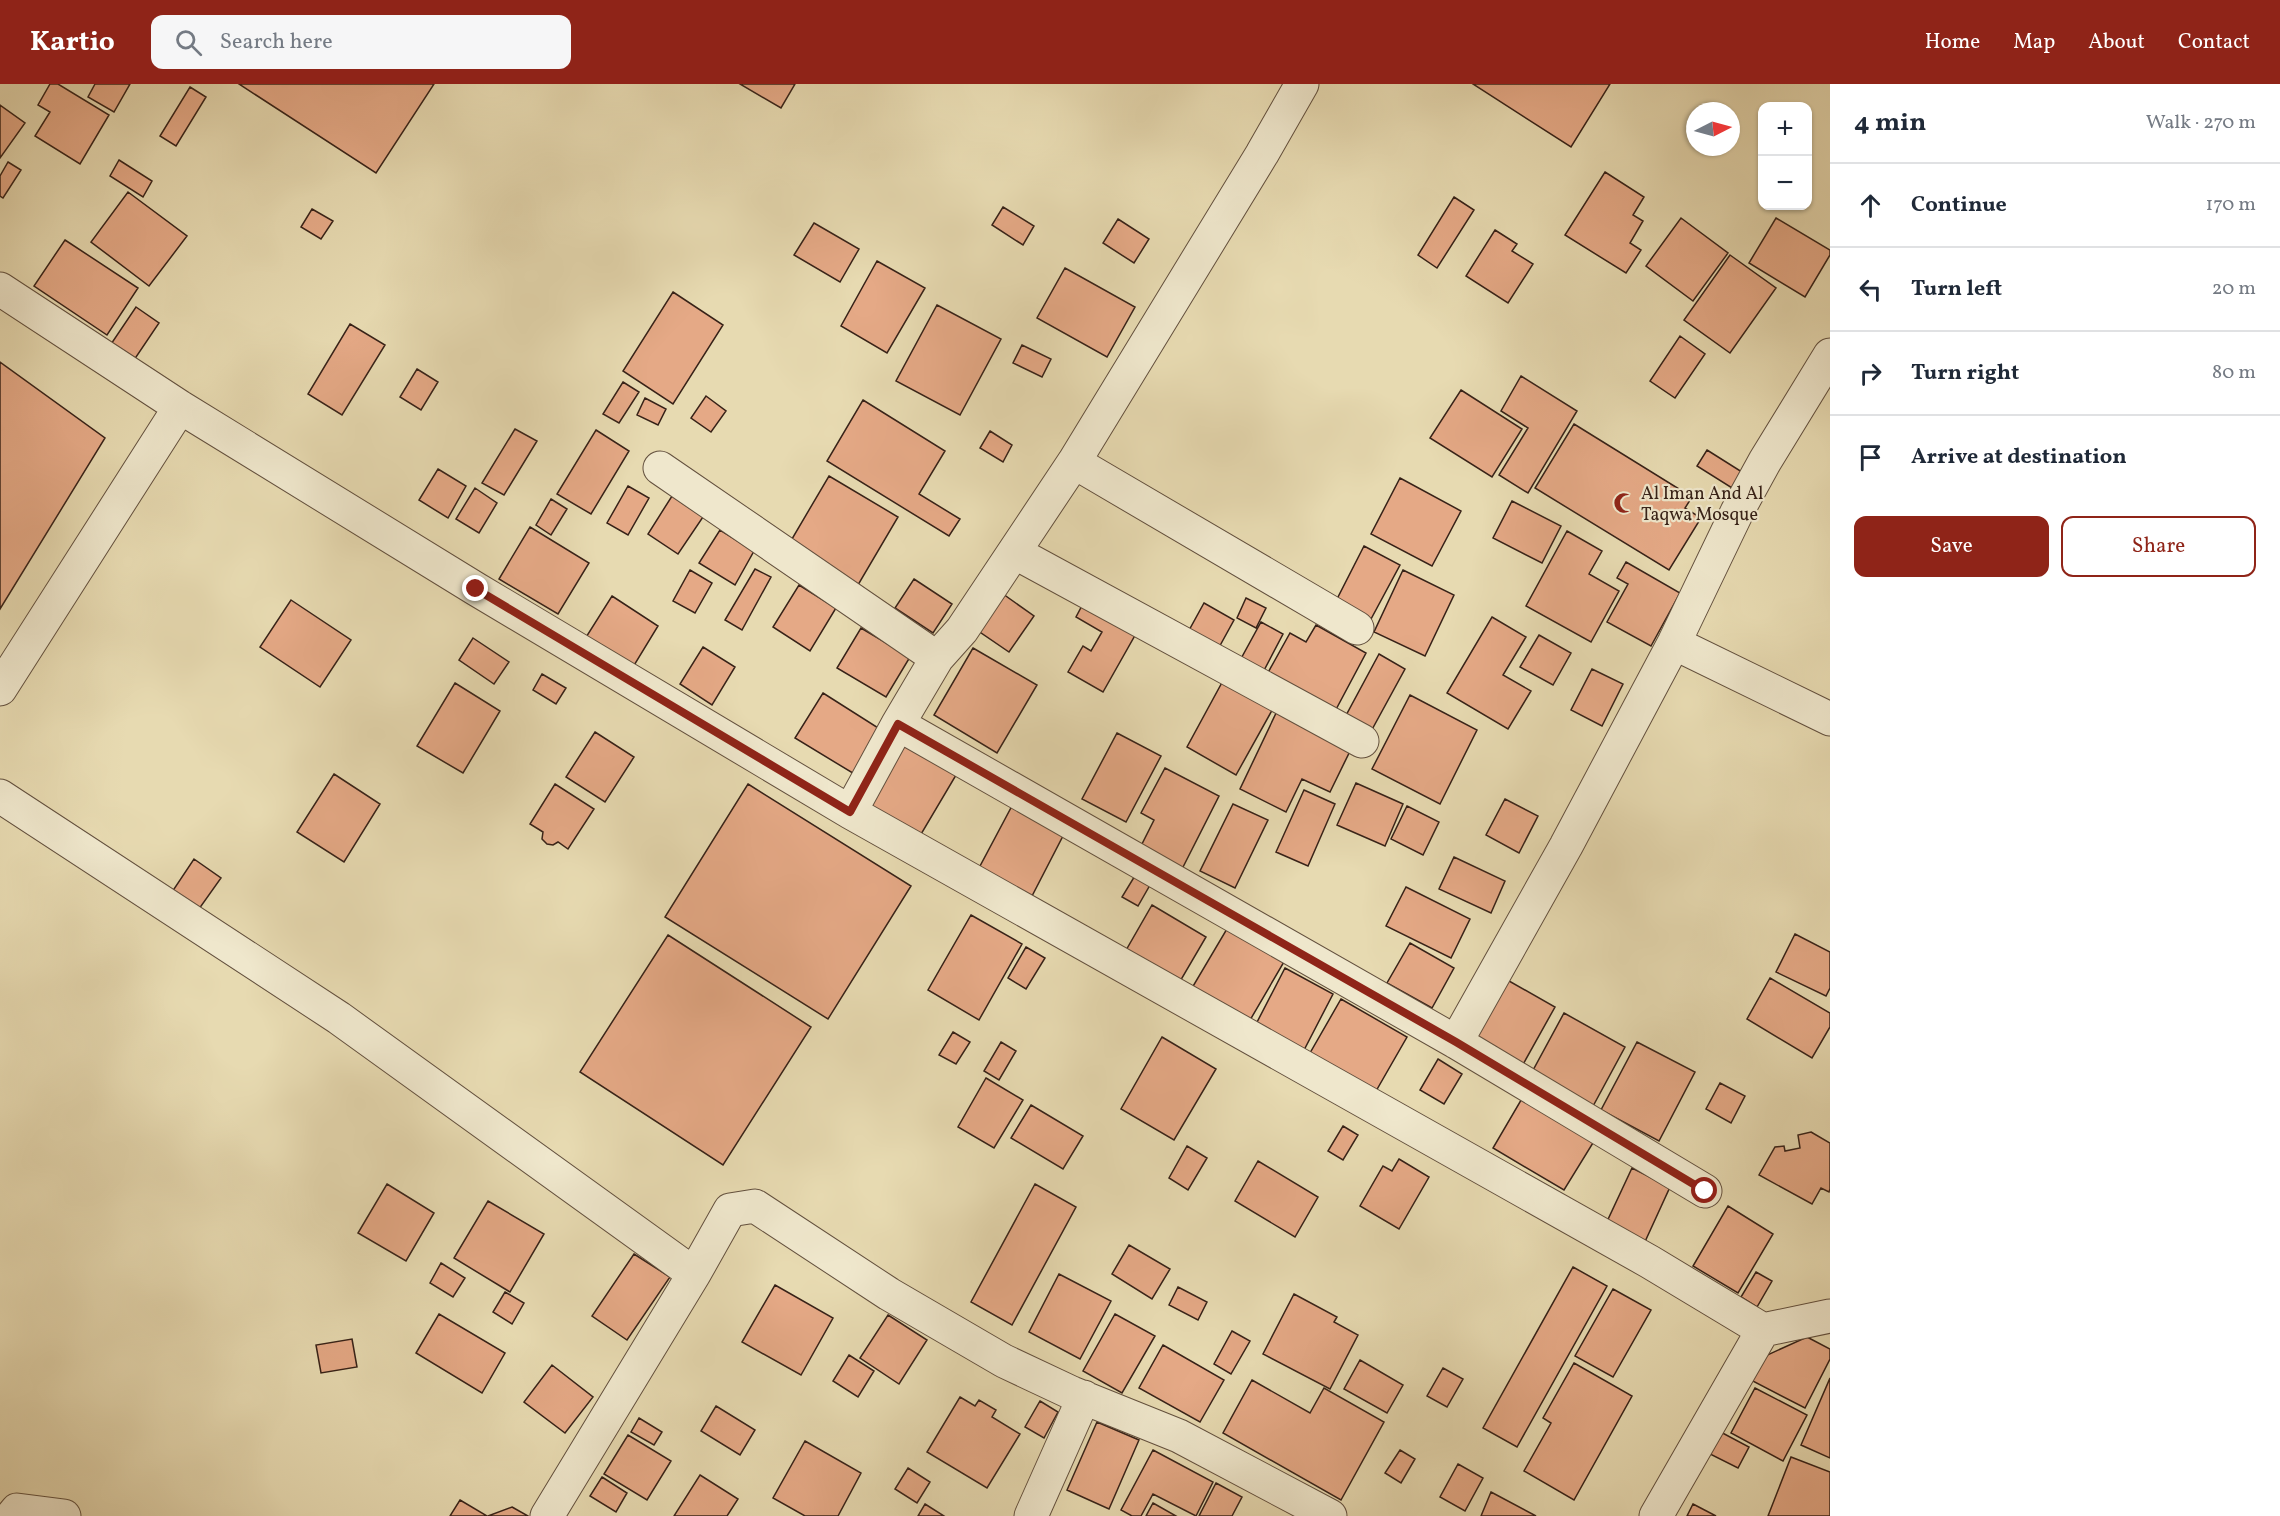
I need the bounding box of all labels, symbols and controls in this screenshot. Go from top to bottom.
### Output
search box [151,15,571,69]
text: Kartio [30,23,115,62]
icon: search [172,26,205,59]
text: Search here [220,27,333,58]
text: Home [1925,28,1980,57]
text: Map [2013,28,2055,57]
text: About [2088,28,2145,57]
text: Contact [2178,28,2250,57]
north arrow [1686,102,1740,156]
map controls [1758,102,1812,210]
button: + [1758,102,1812,156]
text: 4 min [1854,105,1926,141]
text: Walk · 270 m [2146,109,2256,137]
button: − [1758,156,1812,210]
icon: ahead [1854,189,1887,222]
text: Continue [1911,190,2007,221]
text: 170 m [2206,191,2256,219]
icon: left [1854,273,1887,306]
text: Turn left [1911,274,2002,305]
text: 20 m [2212,275,2256,303]
icon: right [1854,357,1887,390]
text: Turn right [1911,358,2019,389]
text: 80 m [2212,359,2256,387]
icon: arrive [1854,441,1887,474]
text: Arrive at destination [1911,442,2127,473]
place label: Al Iman And Al Taqwa Mosque [1641,482,1764,528]
mosque icon: Al Iman And Al Taqwa Mosque [1612,491,1636,515]
button: Save [1854,516,2049,577]
button: Share [2061,516,2256,577]
route end [462,575,488,601]
route start [1691,1177,1717,1203]

